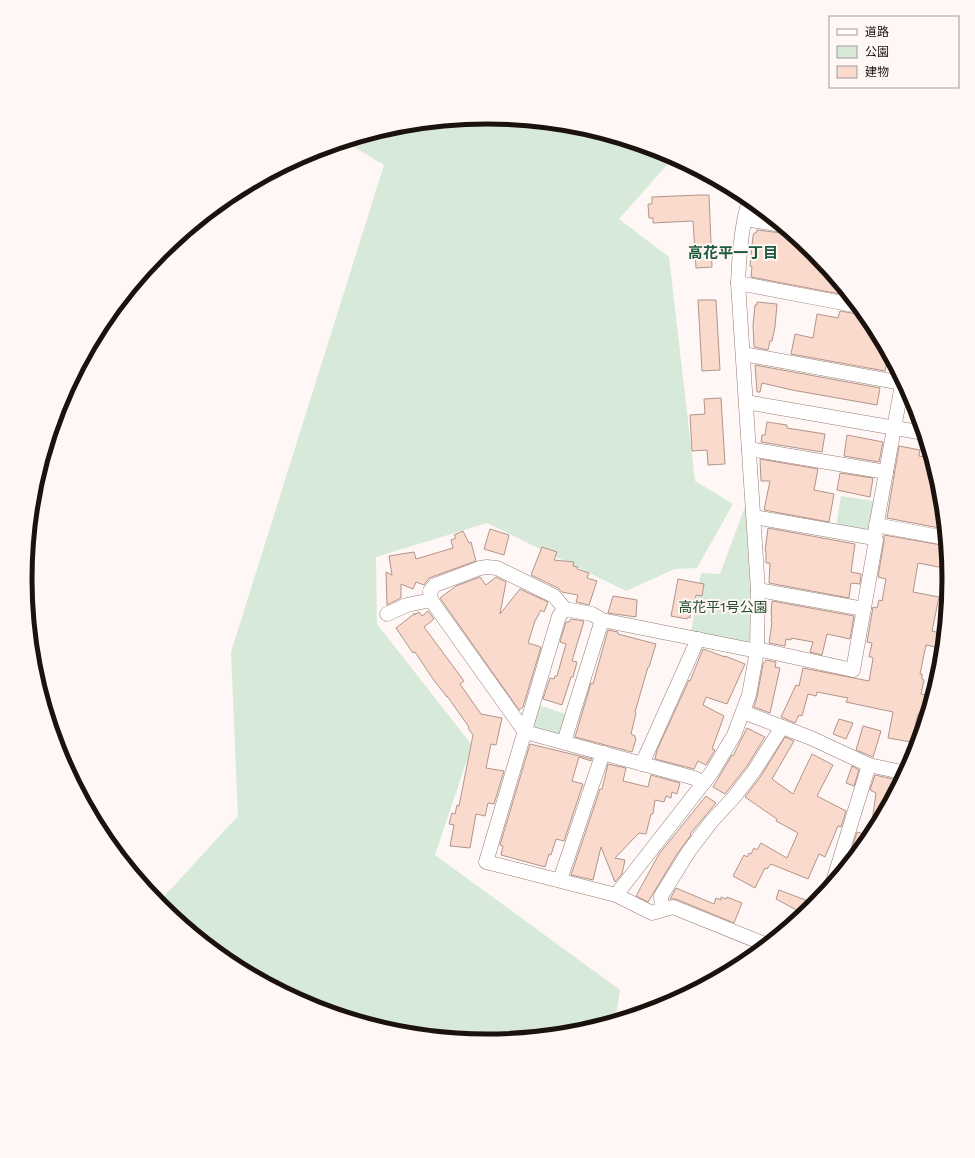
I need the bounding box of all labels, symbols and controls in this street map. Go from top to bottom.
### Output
legend [829,16,959,88]
text: 道路 [865,25,889,39]
text: 公園 [865,45,889,59]
text: 建物 [865,65,889,79]
district label: 高花平一丁目 [688,244,778,262]
park label: 高花平1号公園 [678,599,768,615]

